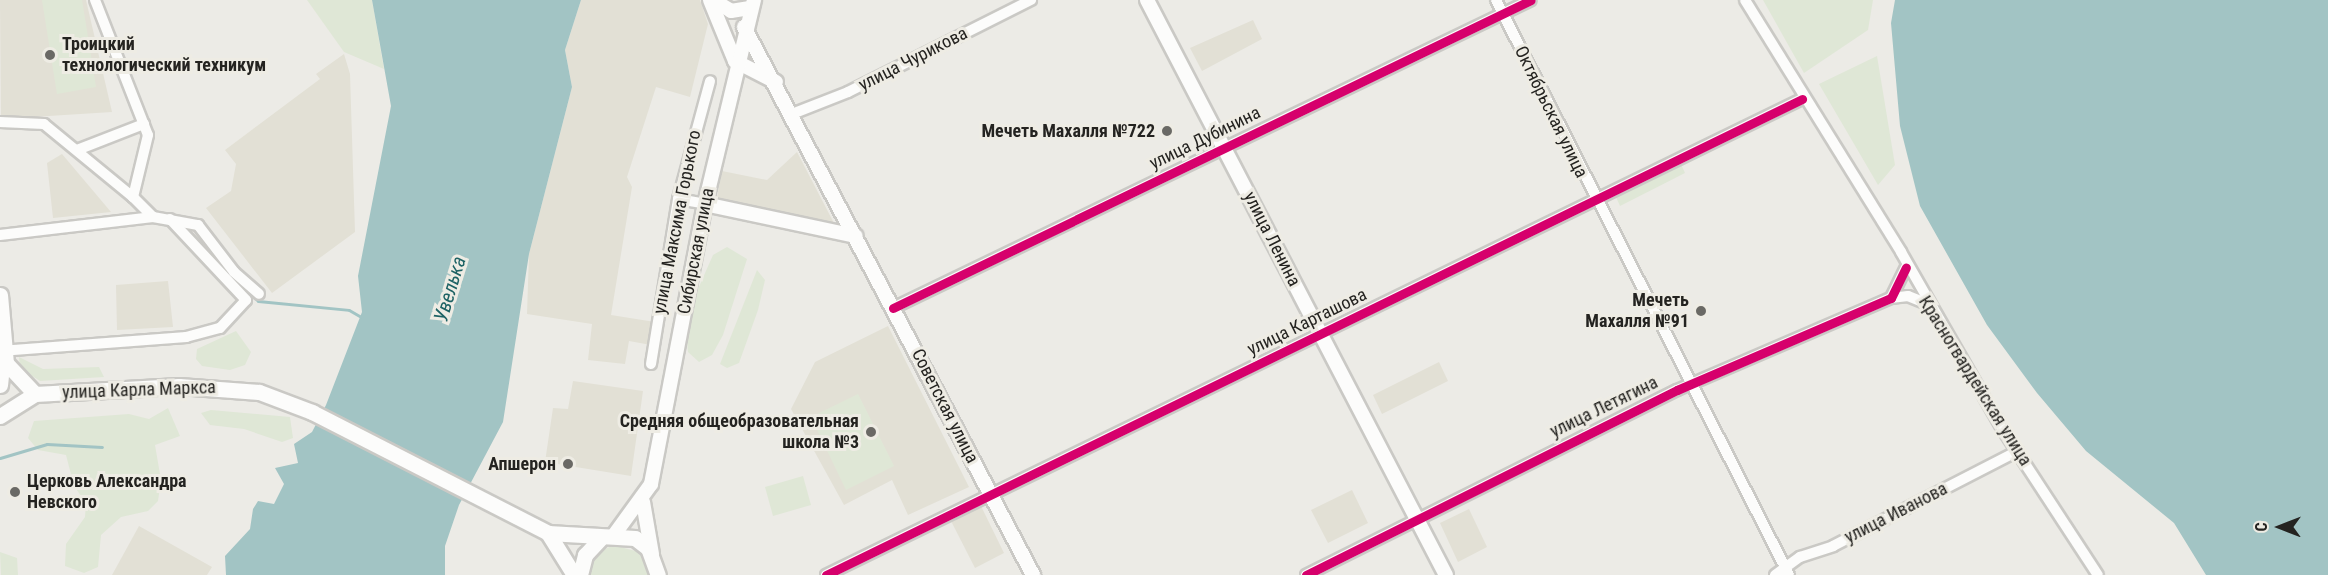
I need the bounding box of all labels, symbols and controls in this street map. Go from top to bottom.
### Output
street label: улица Чурикова [855,22,971,96]
place label: Троицкий технологический техникум [62,34,266,76]
street label: Октябрьская улица [1510,43,1592,181]
marker: Троицкий технологический техникум [43,48,57,62]
street label: улица Дубинина [1146,102,1264,174]
place label: Мечеть Махалля №722 [981,120,1155,142]
marker: Мечеть Махалля №722 [1160,124,1174,138]
street label: улица Максима Горького [649,128,705,316]
street label: Сибирская улица [673,186,719,316]
street label: улица Ленина [1239,188,1305,290]
water label: Увелька [429,253,471,325]
street label: улица Карташова [1244,284,1370,360]
place label: Мечеть Махалля №91 [1585,290,1689,332]
street label: Красногвардейская улица [1914,292,2036,470]
marker: Мечеть Махалля №91 [1694,304,1708,318]
street label: Советская улица [907,345,983,467]
street label: улица Летягина [1547,372,1661,442]
street label: улица Карла Маркса [62,377,216,403]
place label: Средняя общеобразовательная школа №3 [620,411,859,454]
marker: Средняя общеобразовательная школа №3 [864,425,878,439]
place label: Апшерон [488,453,556,475]
marker: Апшерон [561,457,575,471]
place label: Церковь Александра Невского [27,471,187,514]
street label: улица Иванова [1841,478,1951,548]
marker: Церковь Александра Невского [8,485,22,499]
north arrow [2250,497,2310,557]
text: С [2252,522,2271,532]

